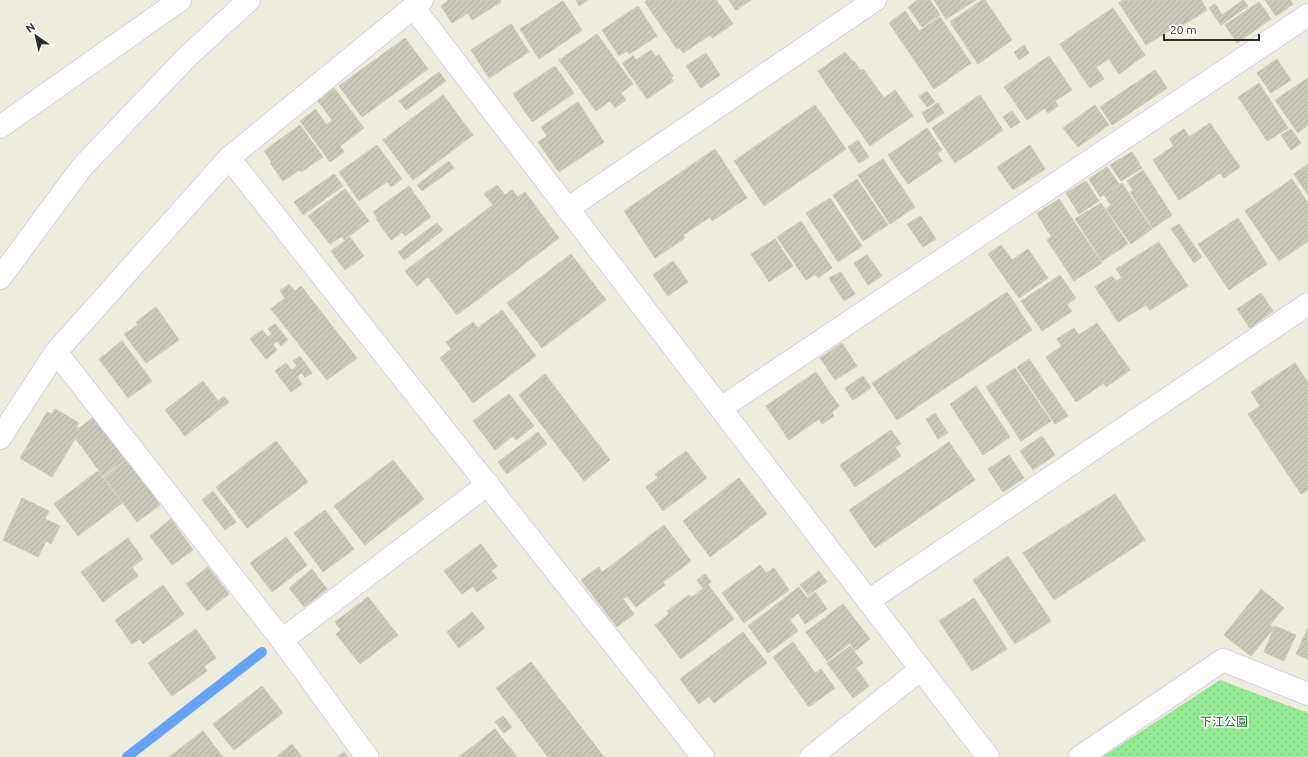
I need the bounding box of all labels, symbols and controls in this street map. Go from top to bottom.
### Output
north arrow [16,16,56,56]
scale bar [1164,16,1259,42]
text: N [24,20,37,35]
text: 20 m [1170,23,1197,36]
park label: 下江公園 [1200,715,1248,728]

